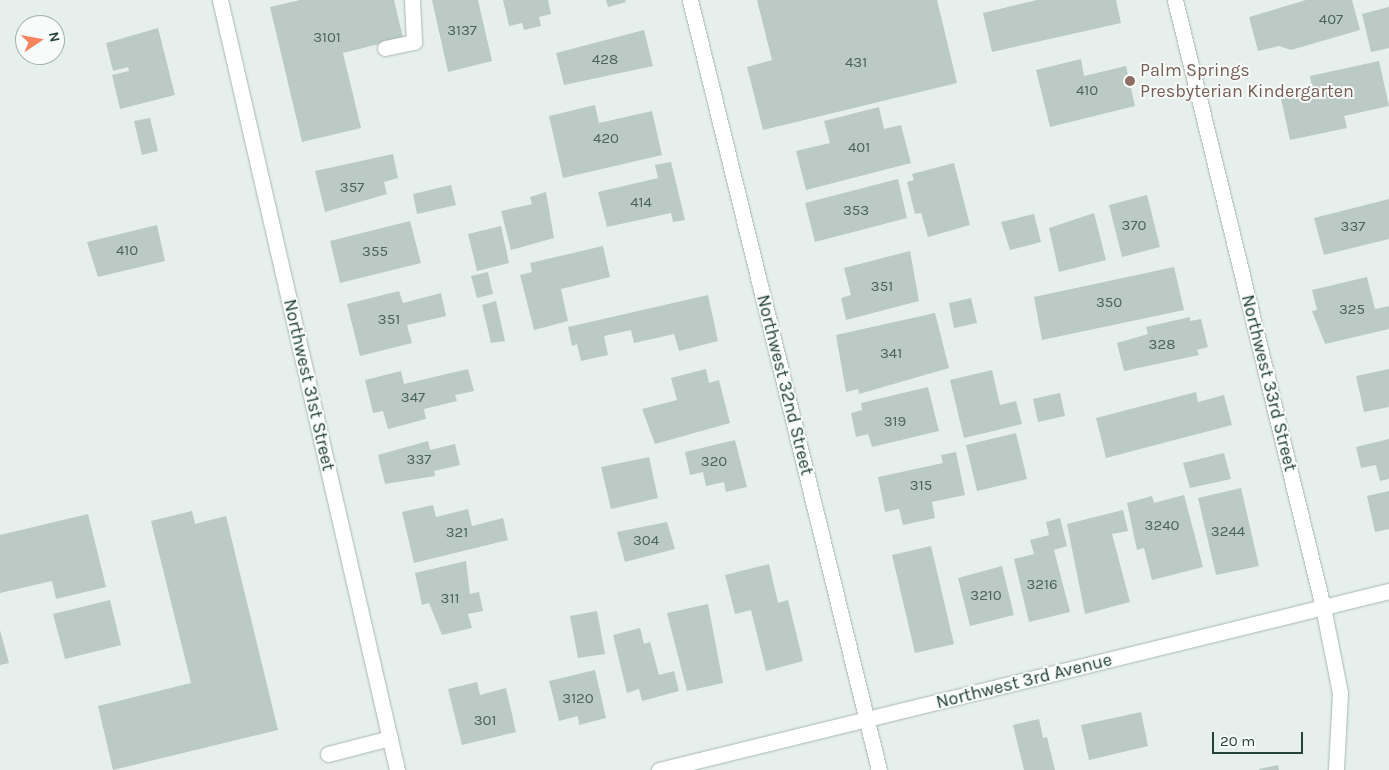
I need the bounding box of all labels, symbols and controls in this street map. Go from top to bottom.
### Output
house number: 407 [1319,11,1343,29]
north arrow [15,15,65,65]
house number: 3137 [447,22,477,40]
house number: 3101 [313,29,341,47]
text: N [45,30,64,44]
house number: 428 [592,51,618,69]
house number: 431 [845,54,867,72]
place label: Palm Springs Presbyterian Kindergarten [1140,60,1354,102]
marker: Palm Springs Presbyterian Kindergarten [1124,75,1136,87]
house number: 410 [1076,82,1098,100]
house number: 420 [593,130,619,148]
house number: 401 [848,139,870,157]
house number: 357 [340,179,364,197]
house number: 414 [630,194,652,212]
house number: 353 [843,202,869,220]
house number: 370 [1122,217,1146,235]
house number: 337 [1341,218,1365,236]
house number: 410 [116,242,138,260]
house number: 355 [362,243,388,261]
house number: 351 [871,278,893,296]
street label: Northwest 32nd Street [752,292,818,478]
street label: Northwest 33rd Street [1237,292,1301,474]
house number: 350 [1096,294,1122,312]
street label: Northwest 31st Street [279,297,339,473]
house number: 325 [1339,301,1365,319]
house number: 351 [378,311,400,329]
house number: 328 [1149,336,1175,354]
house number: 341 [880,345,902,363]
house number: 347 [401,389,425,407]
house number: 319 [884,413,906,431]
house number: 337 [407,451,431,469]
house number: 320 [701,453,727,471]
house number: 315 [910,477,932,495]
house number: 3240 [1145,517,1179,535]
house number: 3244 [1211,523,1245,541]
house number: 321 [446,524,468,542]
house number: 304 [633,532,659,550]
house number: 3216 [1026,576,1058,594]
house number: 3210 [970,587,1002,605]
house number: 311 [441,590,459,608]
street label: Northwest 3rd Avenue [934,649,1114,713]
house number: 3120 [562,690,594,708]
house number: 301 [474,712,496,730]
scale bar [1214,722,1305,754]
text: 20 m [1220,732,1255,750]

